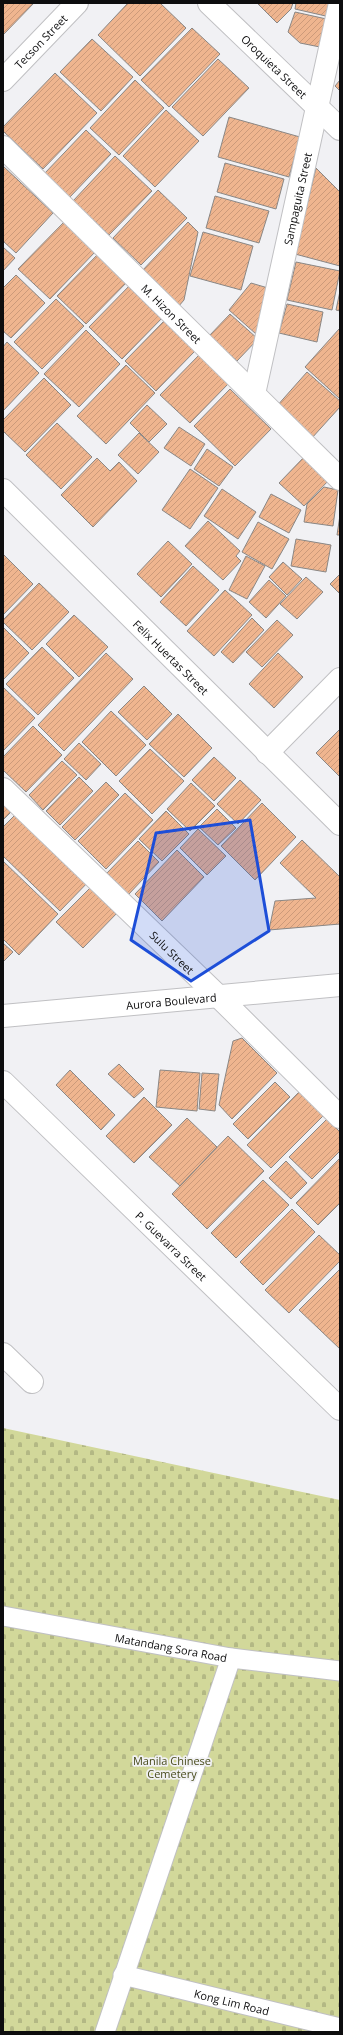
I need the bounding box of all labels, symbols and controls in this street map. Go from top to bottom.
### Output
street label: Tecson Street [11,11,70,71]
street label: Oroquieta Street [238,31,311,101]
street label: Sampaguita Street [279,151,314,246]
street label: M. Hizon Street [139,280,205,346]
street label: Felix Huertas Street [130,616,212,698]
street label: Sulu Street [147,927,198,977]
street label: Aurora Boulevard [125,989,217,1012]
street label: P. Guevarra Street [133,1208,211,1284]
street label: Matandang Sora Road [114,1629,228,1665]
park label: Manila Chinese Cemetery [133,1753,211,1781]
street label: Kong Lim Road [193,1985,271,2018]

